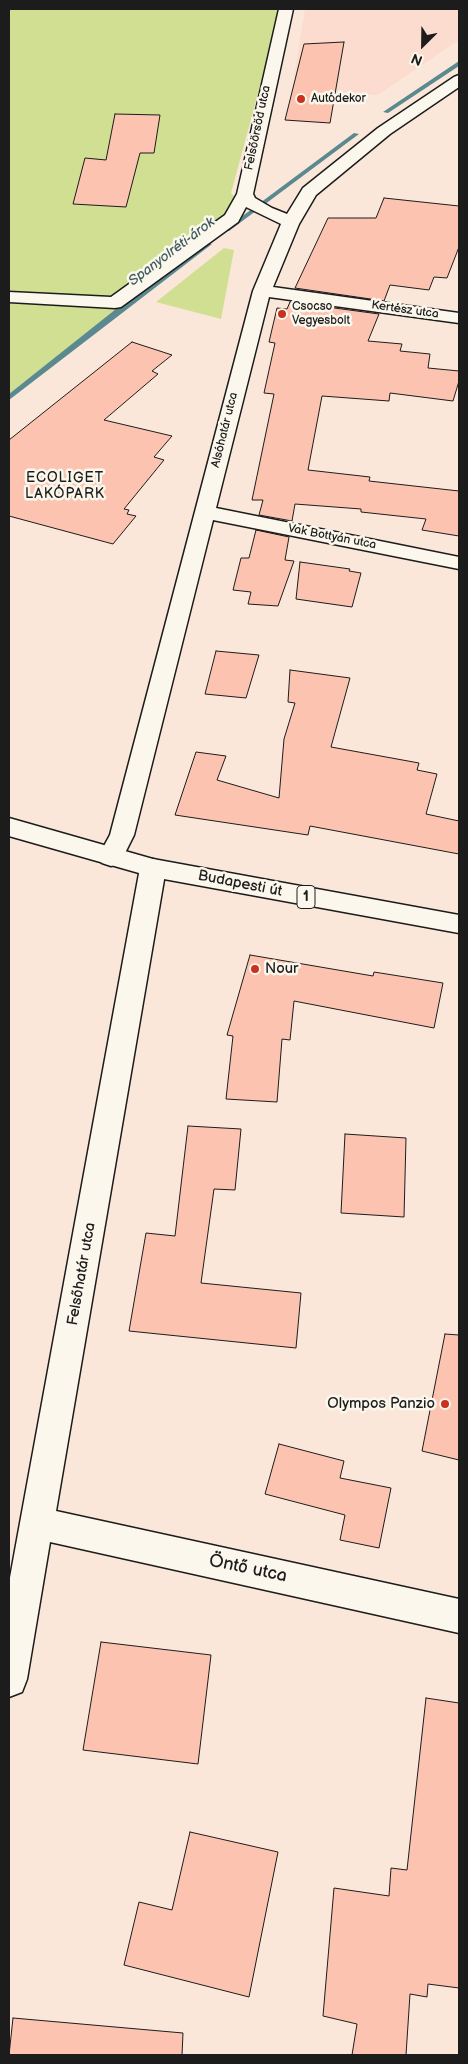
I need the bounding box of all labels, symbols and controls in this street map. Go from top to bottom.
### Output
north arrow [398,20,448,70]
text: N [409,49,425,69]
street label: Felsőörsöd utca [242,84,274,172]
place label: Autódekor [311,92,366,106]
marker: Autódekor [295,93,307,105]
water label: Spanyolréti-árok [126,214,218,290]
street label: Kertész utca [370,298,440,322]
place label: Csocso Vegyesbolt [292,300,350,328]
marker: Csocso Vegyesbolt [276,308,288,320]
street label: Alsóhatár utca [209,391,241,469]
district label: ECOLIGET LAKÓPARK [24,470,106,502]
street label: Vak Bottyán utca [287,521,377,553]
street label: Budapesti út [196,867,284,901]
road number: 1 [297,886,315,909]
place label: Nour [265,960,298,978]
marker: Nour [249,963,261,975]
street label: Felsőhatár utca [64,1221,100,1327]
place label: Olympos Panzio [327,1395,435,1413]
marker: Olympos Panzio [439,1398,451,1410]
street label: Öntő utca [207,1550,289,1588]

